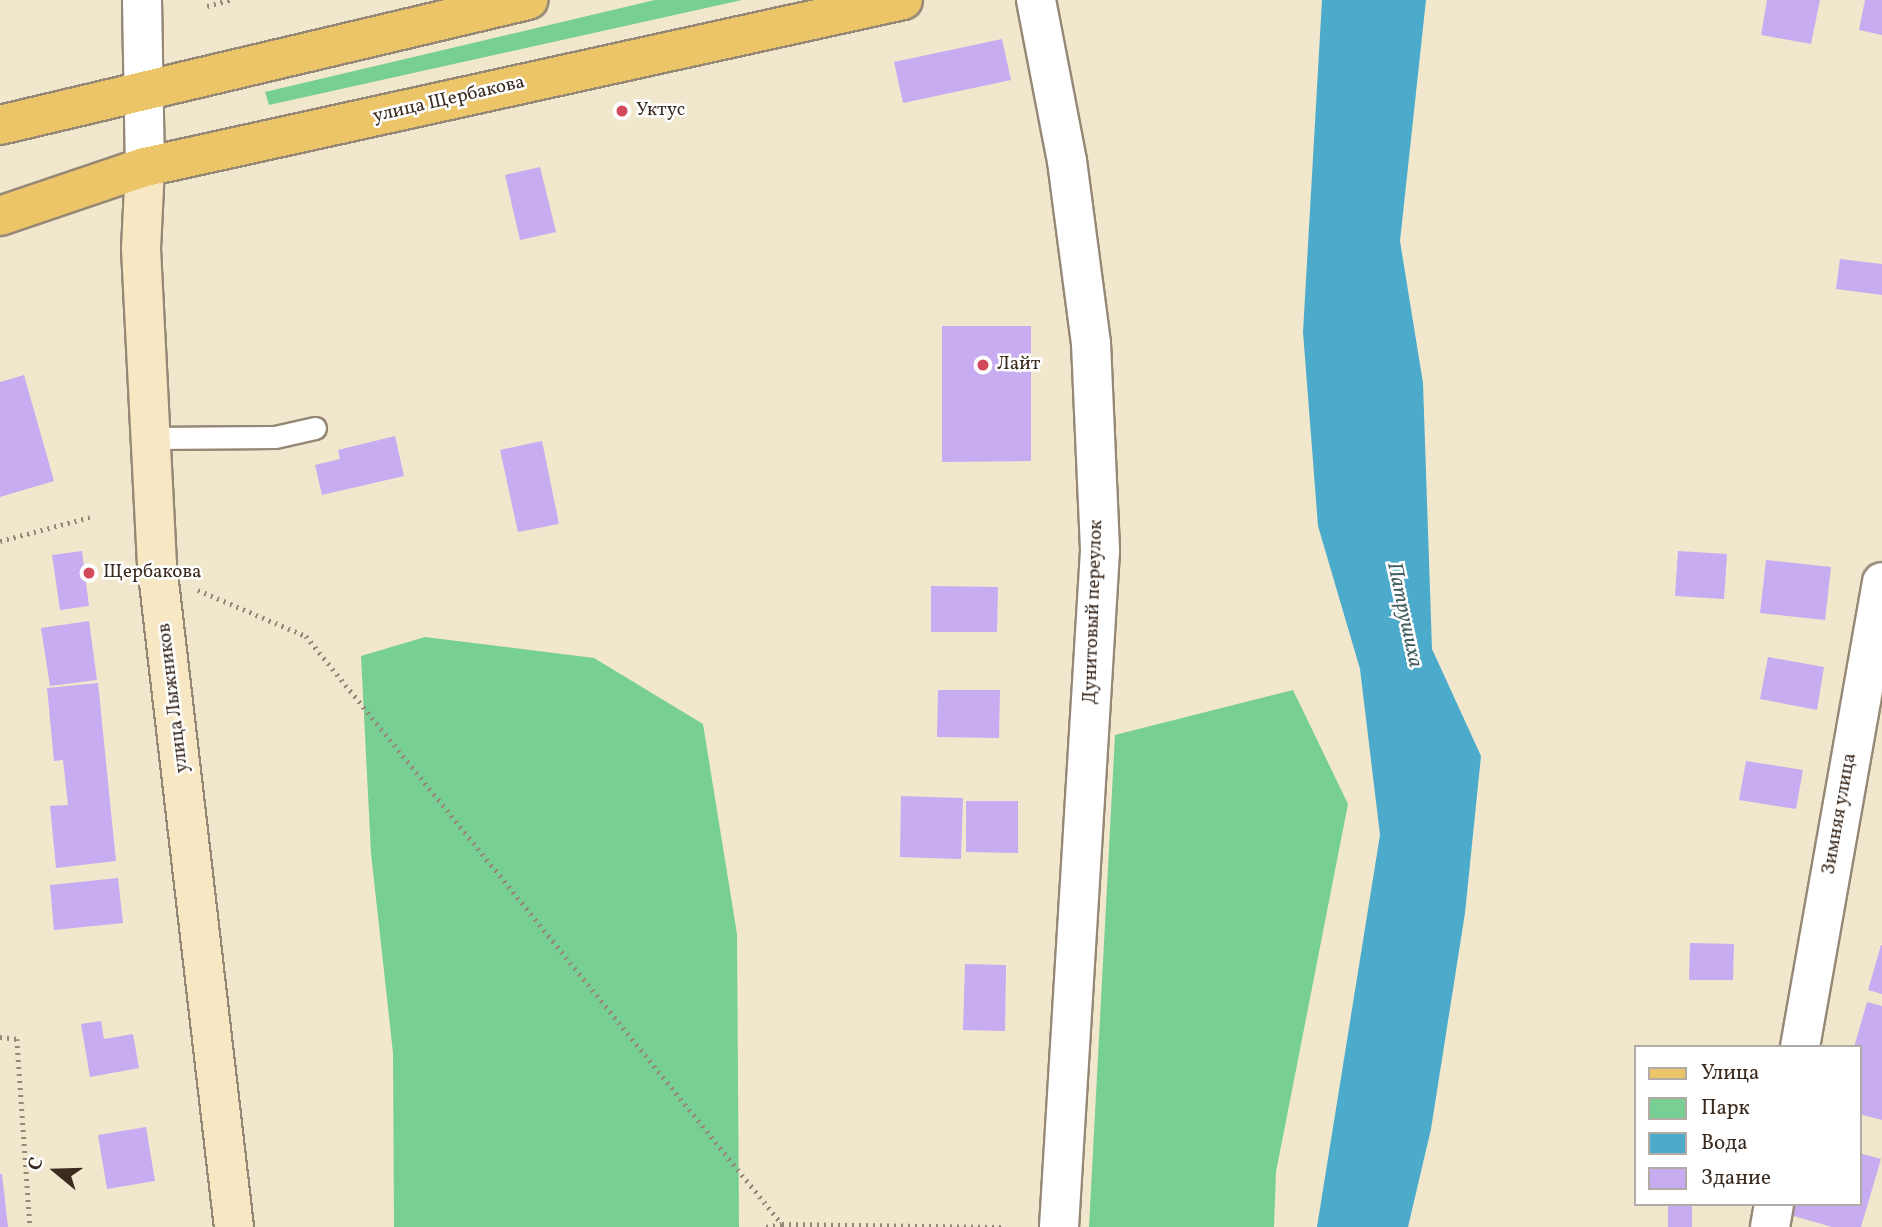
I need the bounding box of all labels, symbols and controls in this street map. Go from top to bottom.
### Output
street label: улица Щербакова [371,71,527,129]
place label: Уктус [636,100,685,122]
marker: Уктус [614,103,630,119]
place label: Лайт [997,354,1040,376]
marker: Лайт [975,357,991,373]
street label: Дунитовый переулок [1079,519,1109,705]
water label: Патрушиха [1381,560,1427,670]
place label: Щербакова [103,562,202,584]
marker: Щербакова [81,565,97,581]
street label: улица Лыжников [153,622,195,774]
street label: Зимняя улица [1818,751,1862,877]
legend [1633,1045,1861,1206]
text: Улица [1701,1059,1759,1088]
text: Парк [1701,1094,1750,1123]
text: Вода [1701,1129,1748,1158]
north arrow [21,1136,91,1206]
text: С [22,1154,50,1174]
text: Здание [1701,1164,1771,1193]

